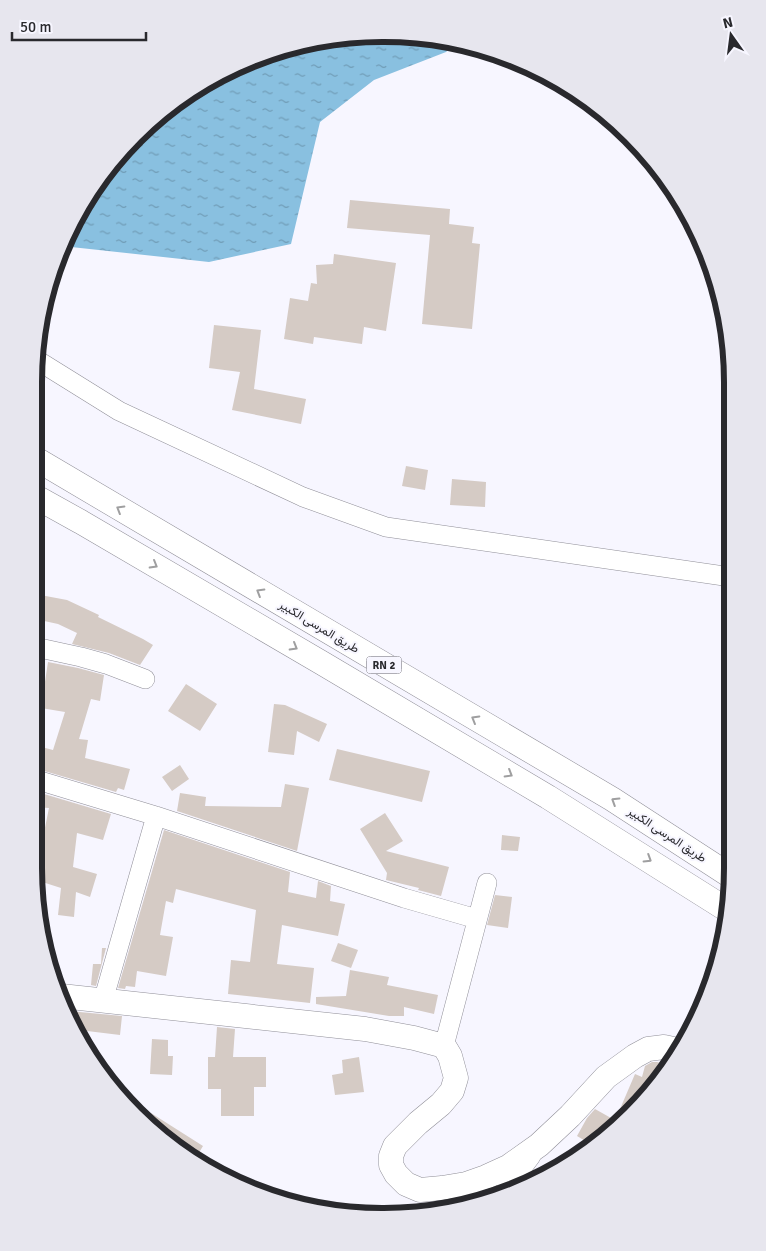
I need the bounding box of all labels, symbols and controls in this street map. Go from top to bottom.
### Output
scale bar [12,10,146,42]
north arrow [706,10,756,60]
text: N [721,13,735,32]
text: 50 m [20,18,51,36]
one-way arrow [116,505,125,515]
one-way arrow [149,558,158,568]
one-way arrow [256,588,265,598]
street label: طريق المرسى الكبير [275,597,362,657]
one-way arrow [289,640,298,650]
road number: RN 2 [366,656,402,674]
one-way arrow [471,715,480,725]
one-way arrow [504,767,513,777]
one-way arrow [611,798,620,808]
street label: طريق المرسى الكبير [624,803,709,866]
one-way arrow [642,853,651,862]

